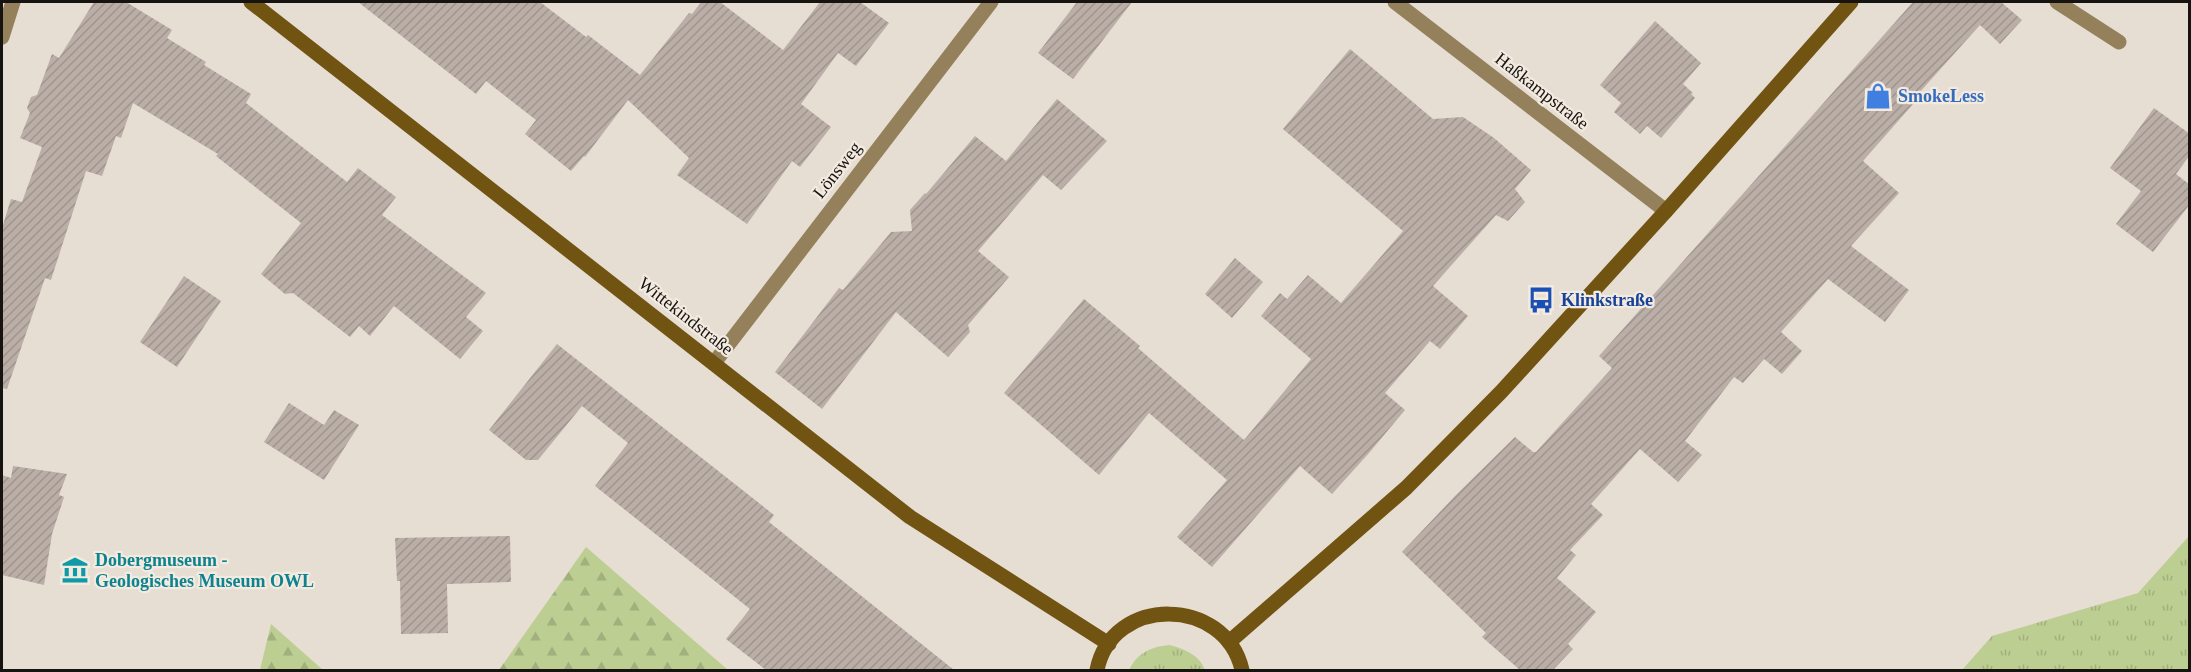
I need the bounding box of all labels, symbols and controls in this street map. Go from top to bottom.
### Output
street label: Haßkampstraße [1491,48,1593,134]
shop icon: SmokeLess [1863,81,1893,111]
place label: SmokeLess [1898,86,1984,106]
street label: Lönsweg [809,138,865,202]
street label: Wittekindstraße [635,273,737,359]
bus stop icon: Klinkstraße [1526,285,1556,315]
place label: Klinkstraße [1561,290,1653,310]
place label: Dobergmuseum - Geologisches Museum OWL [95,550,314,591]
museum icon: Dobergmuseum - Geologisches Museum OWL [60,555,90,585]

